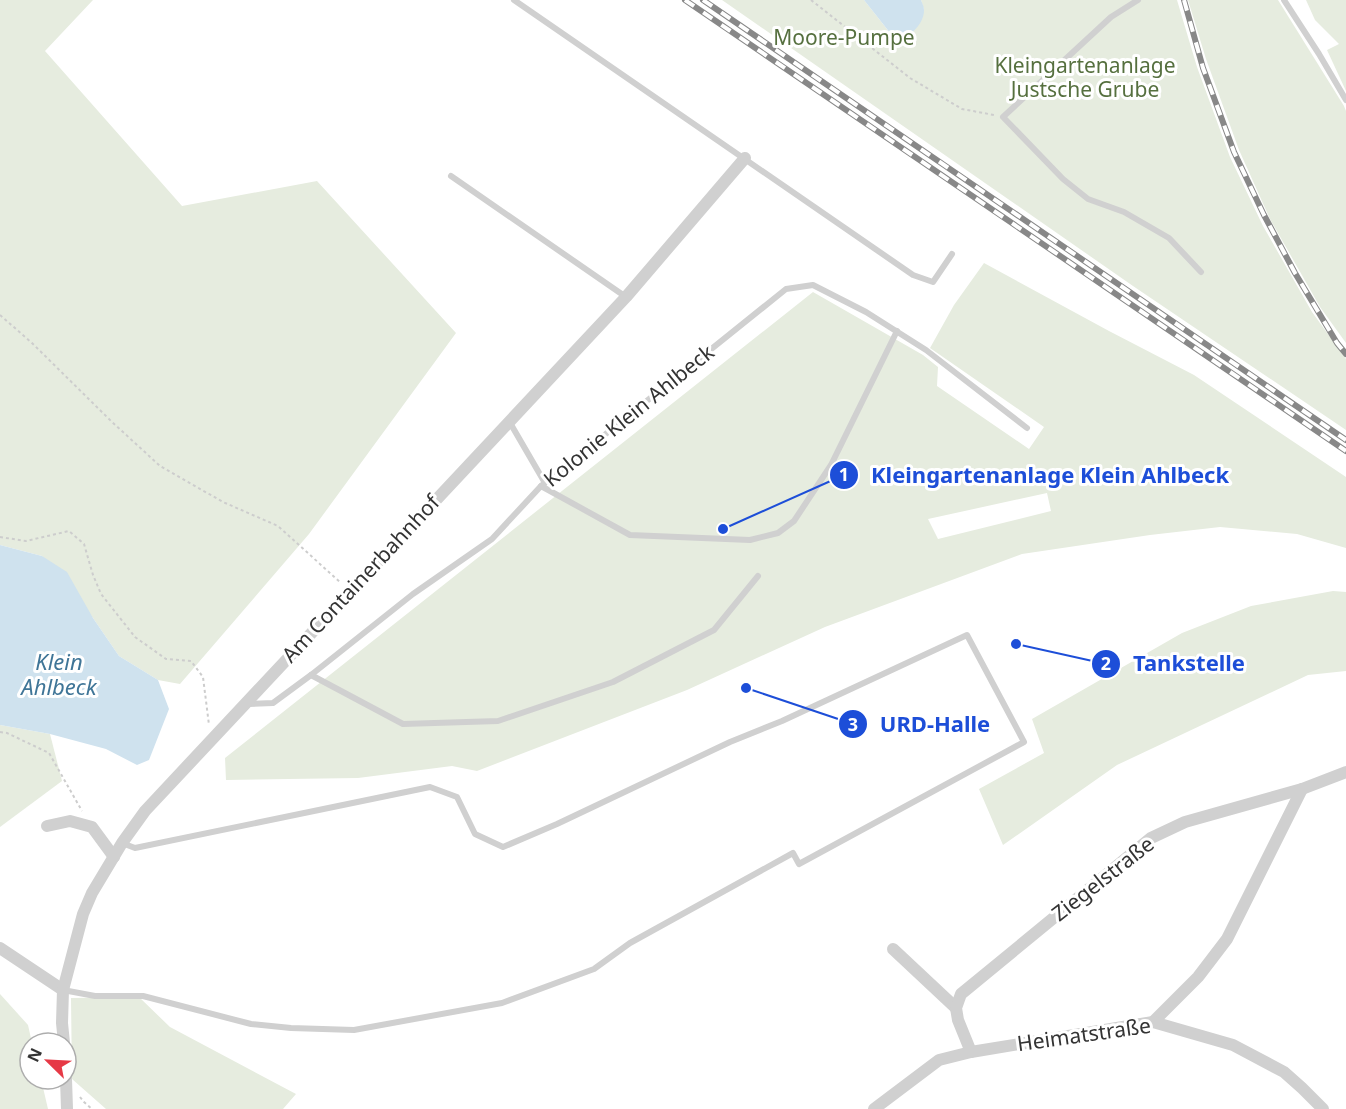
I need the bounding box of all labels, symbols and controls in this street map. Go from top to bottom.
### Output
park label: Moore-Pumpe [773,23,915,51]
park label: Kleingartenanlage Justsche Grube [994,51,1176,103]
street label: Kolonie Klein Ahlbeck [537,337,720,493]
callout: Kleingartenanlage Klein Ahlbeck [829,455,1241,495]
text: Kleingartenanlage Klein Ahlbeck [871,459,1229,489]
text: 1 [839,462,849,486]
street label: Am Containerbahnhof [275,487,446,668]
callout: Tankstelle [1091,644,1257,684]
water label: Klein Ahlbeck [19,646,98,701]
text: Tankstelle [1133,647,1245,677]
text: 2 [1101,651,1111,675]
callout: URD-Halle [838,704,1003,744]
text: URD-Halle [880,708,990,738]
text: 3 [848,712,858,736]
street label: Ziegelstraße [1046,830,1159,927]
street label: Heimatstraße [1015,1011,1152,1057]
north arrow [18,1031,78,1091]
text: N [22,1044,47,1065]

